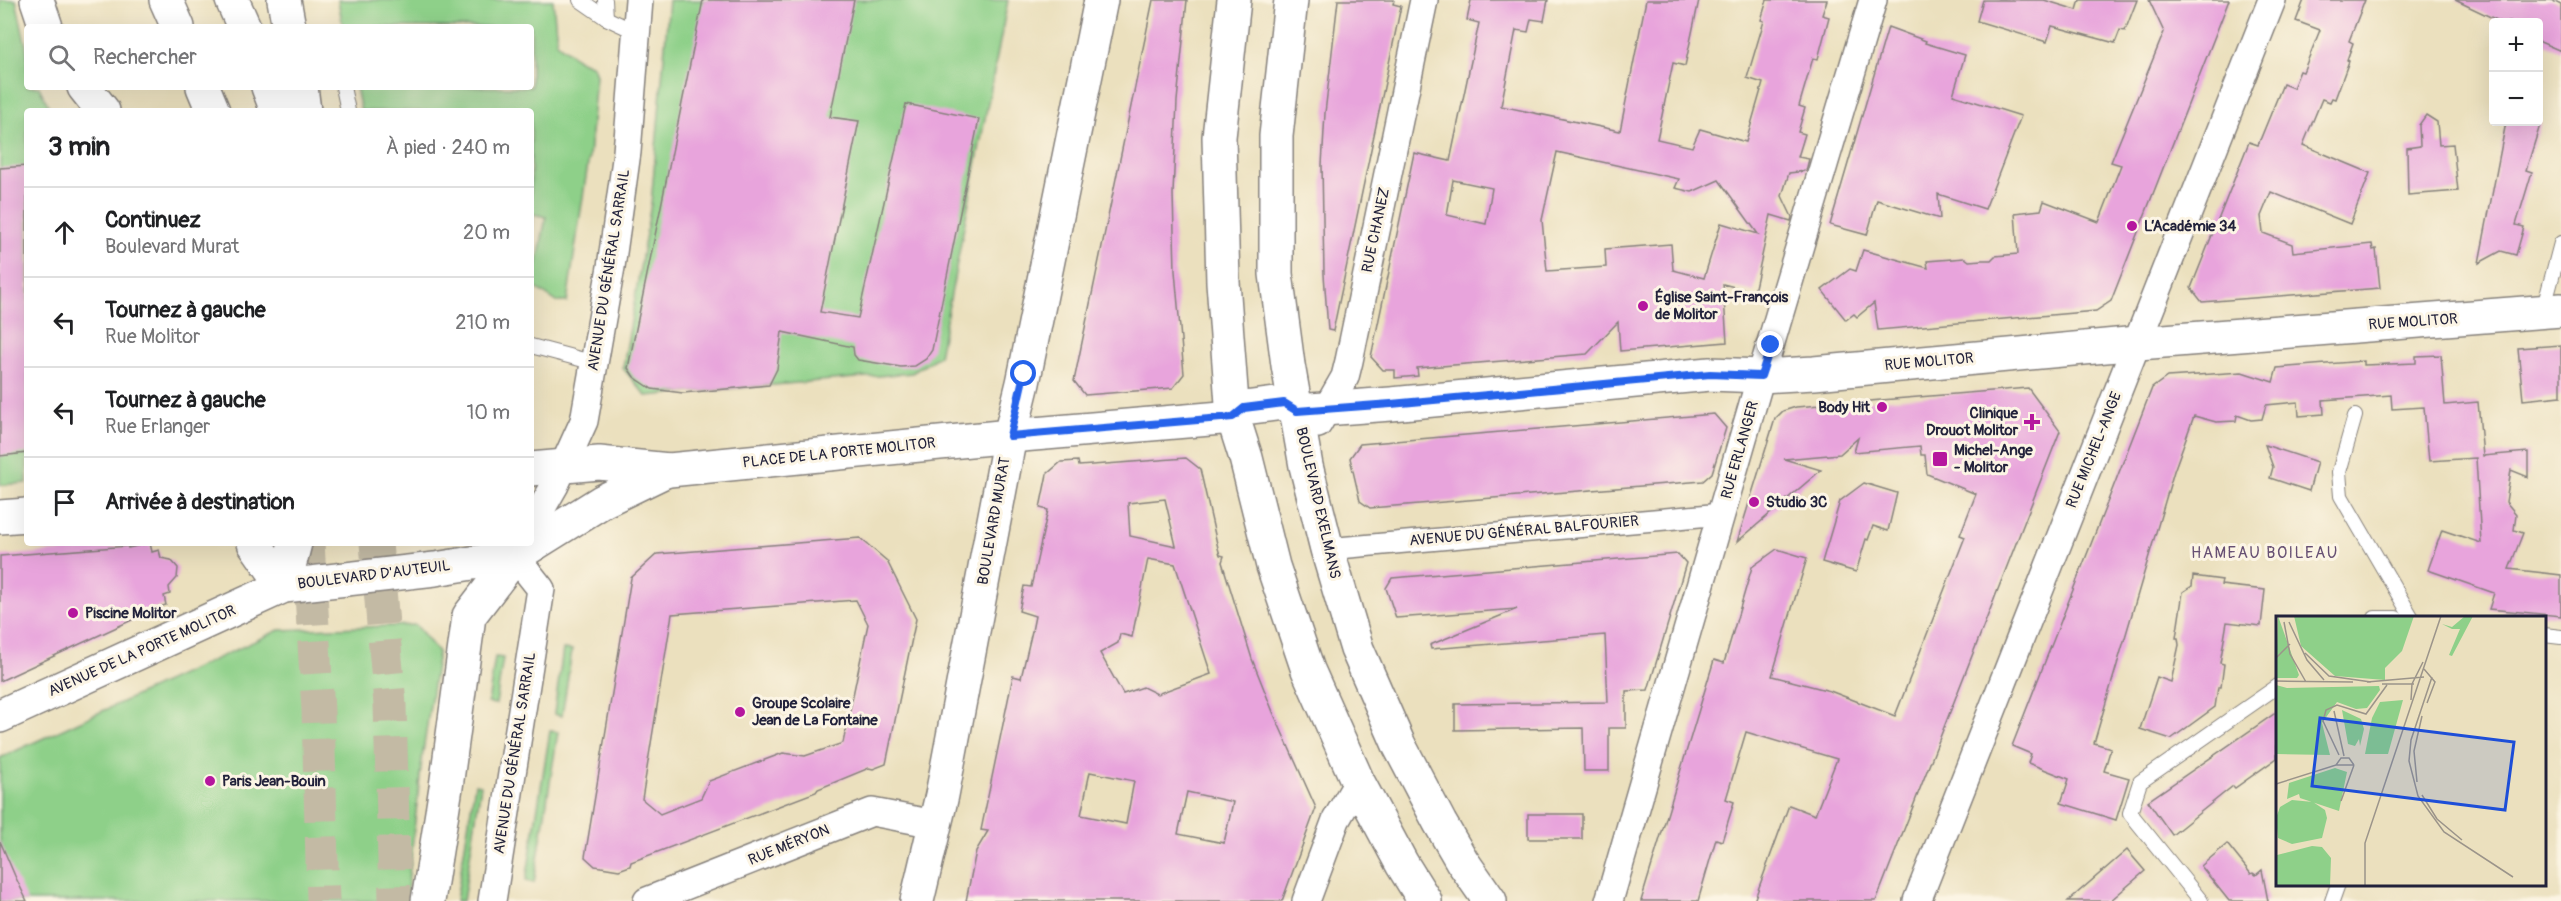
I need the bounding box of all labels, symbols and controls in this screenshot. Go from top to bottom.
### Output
map controls [2489,18,2543,126]
button: + [2489,18,2543,72]
search box [24,24,534,90]
icon: search [45,41,78,74]
text: Rechercher [93,43,197,71]
button: − [2489,72,2543,126]
text: 3 min [48,131,110,163]
text: À pied · 240 m [386,135,510,160]
street label: AVENUE DU GÉNÉRAL SARRAIL [584,168,634,372]
street label: RUE CHANEZ [1358,186,1394,274]
text: Continuez [105,206,201,234]
icon: ahead [48,216,81,249]
place label: L’Académie 34 [2144,217,2236,236]
marker: L’Académie 34 [2125,219,2139,233]
text: 20 m [463,220,510,245]
text: Boulevard Murat [105,234,239,259]
place label: Église Saint-François de Molitor [1655,288,1788,324]
text: Tournez à gauche [105,296,266,324]
marker: Église Saint-François de Molitor [1636,299,1650,313]
icon: left [48,306,81,339]
street label: RUE MOLITOR [2368,309,2458,335]
text: 210 m [455,310,510,335]
text: Rue Molitor [105,324,200,349]
route end [1757,331,1783,357]
street label: RUE MOLITOR [1884,349,1975,375]
route start [1010,360,1036,386]
text: Tournez à gauche [105,386,266,414]
street label: RUE MICHEL-ANGE [2062,389,2126,511]
icon: left [48,396,81,429]
place label: Body Hit [1818,398,1871,417]
street label: RUE ERLANGER [1717,399,1763,501]
text: 10 m [466,400,510,425]
marker: Body Hit [1875,400,1889,414]
place label: Clinique Drouot Molitor [1926,404,2019,440]
marker: Clinique Drouot Molitor [2023,413,2041,431]
text: Rue Erlanger [105,414,210,439]
street label: BOULEVARD EXELMANS [1291,425,1345,581]
street label: PLACE DE LA PORTE MOLITOR [741,433,937,473]
place label: Michel-Ange - Molitor [1954,441,2033,477]
marker: Michel-Ange - Molitor [1931,450,1949,468]
street label: BOULEVARD MURAT [973,456,1015,586]
icon: arrive [48,486,81,519]
text: Arrivée à destination [105,488,295,516]
place label: Studio 3C [1766,493,1827,512]
marker: Studio 3C [1747,495,1761,509]
street label: AVENUE DU GÉNÉRAL BALFOURIER [1409,511,1640,550]
district label: HAMEAU BOILEAU [2191,543,2339,563]
street label: BOULEVARD D'AUTEUIL [296,556,452,594]
street label: AVENUE DE LA PORTE MOLITOR [45,601,239,701]
place label: Piscine Molitor [85,604,177,623]
marker: Piscine Molitor [66,606,80,620]
inset map [2276,616,2546,886]
street label: AVENUE DU GÉNÉRAL SARRAIL [490,651,540,855]
place label: Groupe Scolaire Jean de La Fontaine [752,694,878,730]
marker: Groupe Scolaire Jean de La Fontaine [733,705,747,719]
place label: Paris Jean-Bouin [222,772,326,791]
marker: Paris Jean-Bouin [203,774,217,788]
street label: RUE MÉRYON [746,820,832,870]

